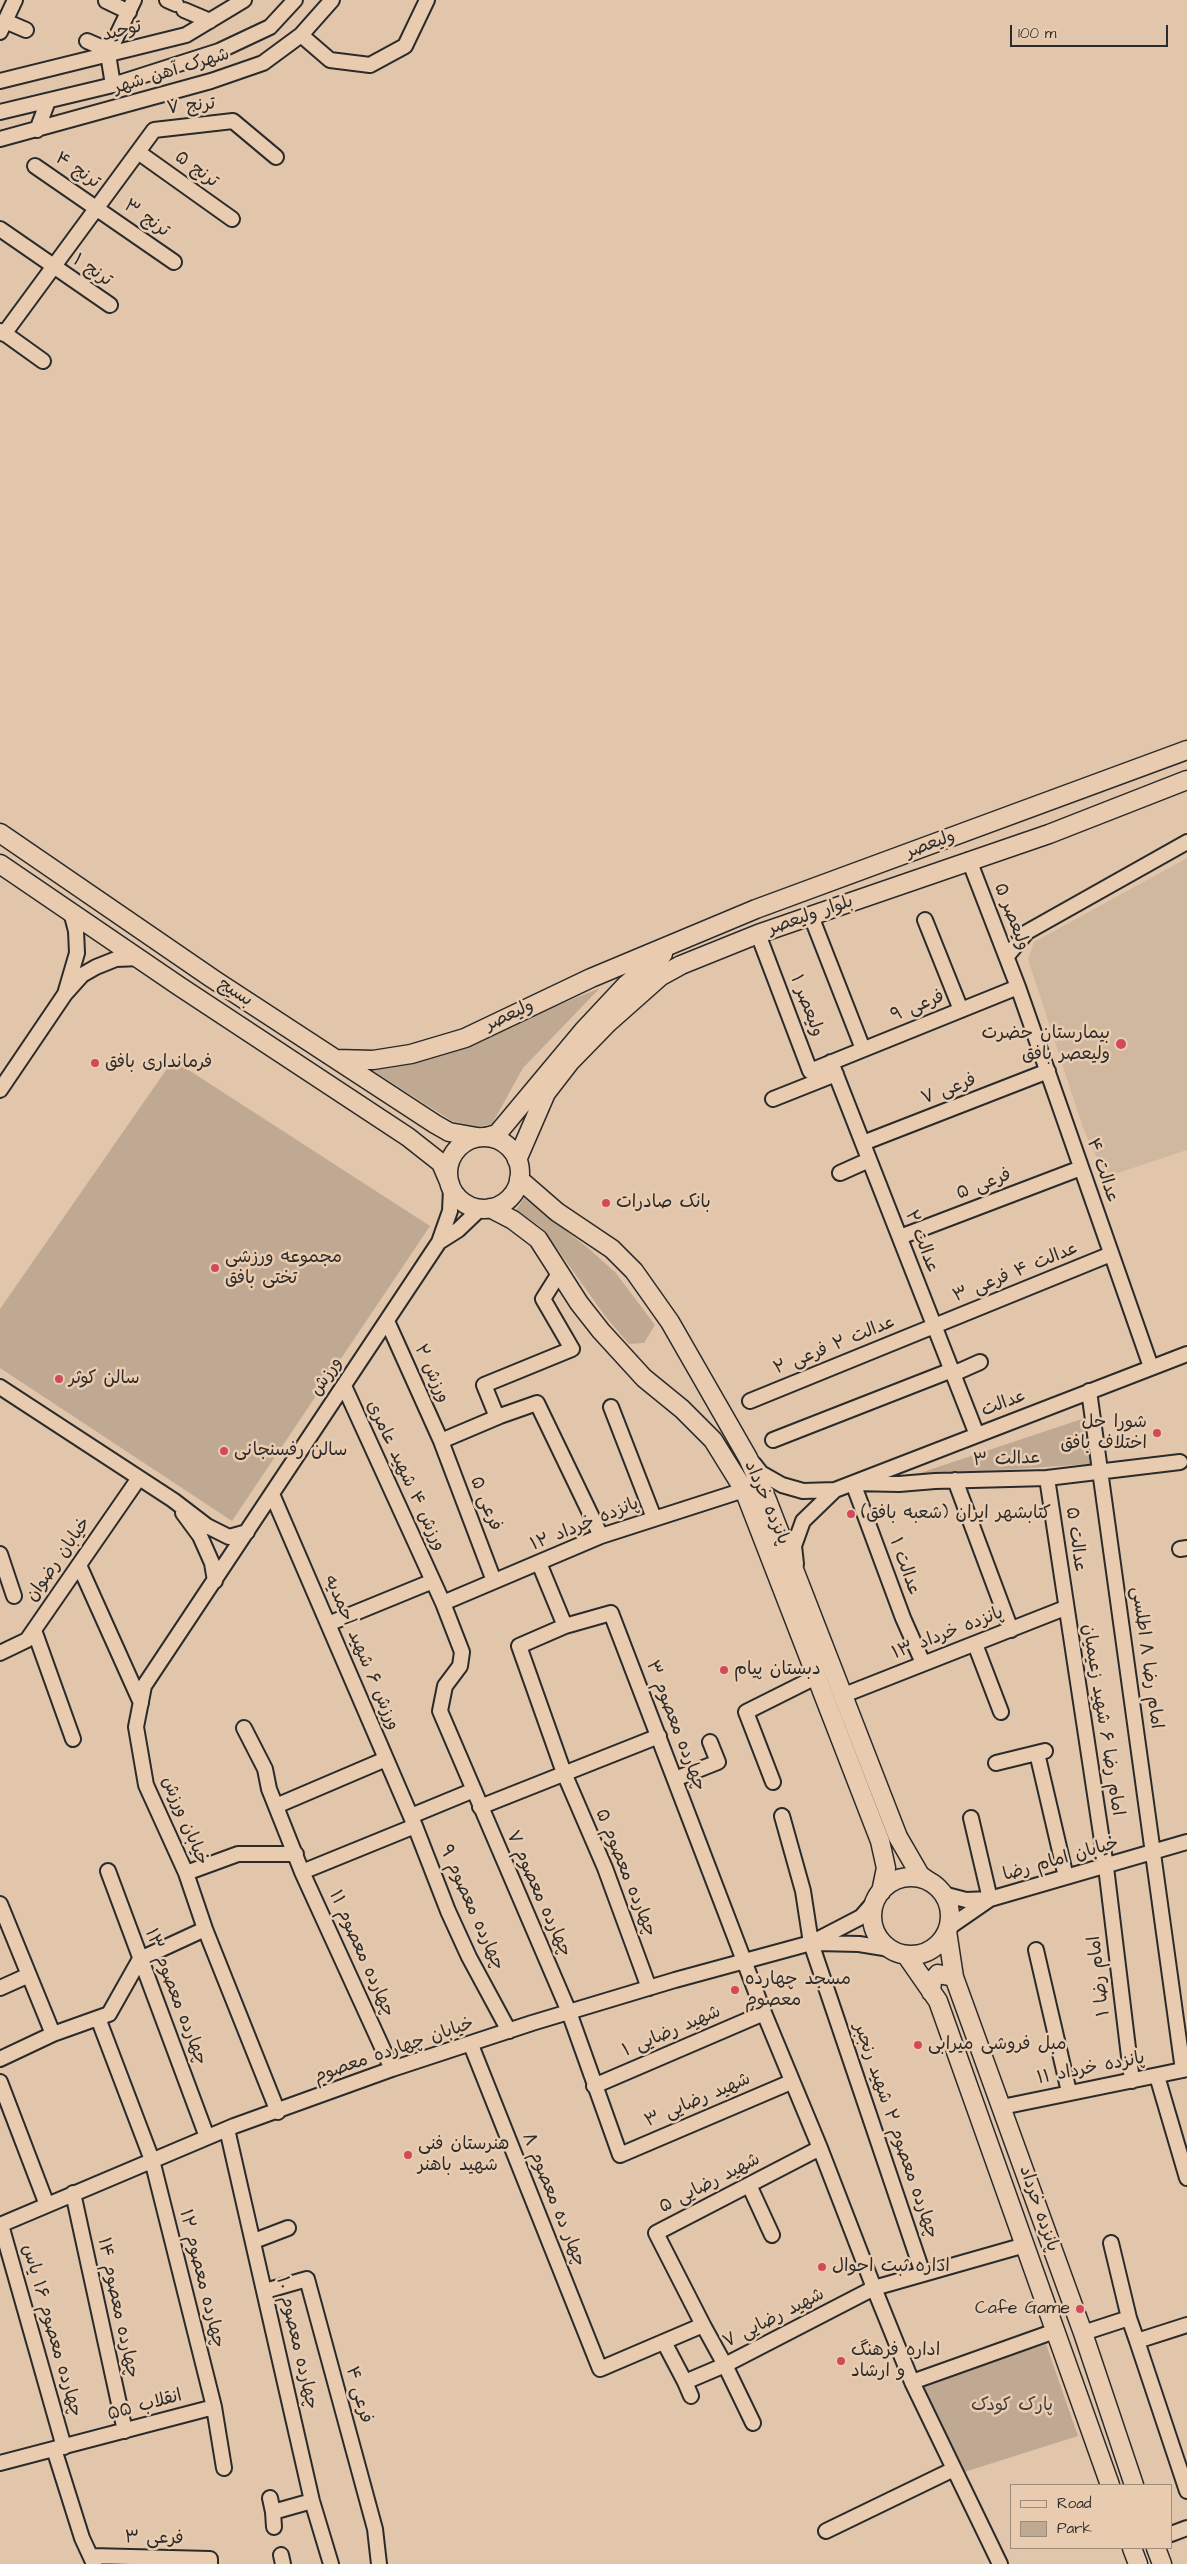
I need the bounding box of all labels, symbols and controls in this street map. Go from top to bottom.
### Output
scale bar [1012,15,1170,47]
street label: توحید [100,17,144,47]
text: 100 m [1018,23,1057,44]
street label: شهرک آهن شهر [112,44,232,100]
street label: ترنج ۷ [165,94,217,120]
street label: ترنج ۵ [170,147,222,193]
street label: ترنج ۴ [50,148,104,194]
street label: ترنج ۳ [119,196,173,242]
street label: ترنج ۱ [68,250,116,292]
street label: ولیعصر [903,826,959,864]
street label: ولیعصر ۵ [988,880,1034,954]
street label: بلوار ولیعصر [766,891,856,941]
street label: ولیعصر ۱ [784,972,828,1040]
street label: بسیج [214,974,256,1012]
street label: فرعی ۹ [888,987,948,1027]
street label: ولیعصر [482,995,538,1037]
place label: بیمارستان حضرت ولیعصر بافق [982,1023,1110,1066]
marker: بیمارستان حضرت ولیعصر بافق [1114,1037,1128,1051]
place label: فرمانداری بافق [105,1052,212,1074]
marker: فرمانداری بافق [89,1057,101,1069]
street label: فرعی ۷ [918,1070,980,1110]
street label: عدالت ۴ [1081,1136,1123,1206]
street label: فرعی ۵ [954,1165,1014,1205]
place label: بانک صادرات [616,1192,711,1214]
marker: بانک صادرات [600,1197,612,1209]
street label: عدالت ۲ [899,1207,943,1277]
street label: عدالت ۴ فرعی ۳ [950,1238,1082,1308]
place label: مجموعه ورزشی تختی بافق [225,1247,342,1290]
marker: مجموعه ورزشی تختی بافق [209,1262,221,1274]
street label: عدالت ۲ فرعی ۲ [771,1312,899,1380]
street label: ورزش ۲ [409,1341,453,1407]
street label: ورزش [306,1353,348,1401]
place label: سالن کوثر [69,1368,140,1390]
marker: سالن کوثر [53,1373,65,1385]
street label: عدالت [978,1386,1030,1422]
street label: ورزش ۴ شهید عامری [361,1397,449,1555]
place label: شورا حل اختلاف بافق [1061,1412,1147,1455]
marker: شورا حل اختلاف بافق [1151,1427,1163,1439]
place label: سالن رفسنجانی [234,1440,347,1462]
marker: سالن رفسنجانی [218,1445,230,1457]
street label: عدالت ۳ [972,1448,1042,1472]
street label: پانزده خرداد [739,1458,793,1548]
street label: فرعی ۵ [464,1474,506,1534]
street label: پانزده خرداد ۱۲ [528,1493,642,1557]
place label: کتابشهر ایران (شعبه بافق) [861,1503,1051,1525]
street label: عدالت ۵ [1060,1506,1090,1574]
marker: کتابشهر ایران (شعبه بافق) [845,1508,857,1520]
street label: خیابان رضوان [22,1514,96,1606]
street label: عدالت ۱ [884,1535,924,1599]
street label: ورزش ۶ شهید احمدیه [319,1572,403,1734]
street label: امام رضا ۸ اطلسی [1125,1586,1167,1730]
street label: پانزده خرداد ۱۳ [889,1603,1007,1665]
street label: امام رضا ۶ شهید زعیمیان [1076,1623,1128,1817]
street label: چهارده معصوم ۳ [640,1658,710,1794]
place label: دبستان پیام [734,1659,821,1681]
marker: دبستان پیام [718,1664,730,1676]
street label: خیابان ورزش [156,1774,212,1868]
street label: چهارده معصوم ۵ [590,1806,660,1940]
street label: چهارده معصوم ۷ [500,1828,576,1960]
street label: خیابان امام رضا [1001,1833,1121,1887]
street label: چهارده معصوم ۹ [434,1842,508,1974]
street label: چهارده معصوم ۱۱ [323,1887,399,2021]
street label: چهارده معصوم ۱۳ [139,1926,211,2068]
street label: امام رضا ۱ [1084,1934,1116,2018]
place label: مسجد چهارده معصوم [745,1969,851,2012]
marker: مسجد چهارده معصوم [729,1984,741,1996]
street label: شهید رضایی ۱ [620,2002,724,2062]
street label: خیابان چهارده معصوم [311,2013,477,2089]
street label: چهارده معصوم ۲ شهید رنجبر [848,2020,942,2242]
place label: مبل فروشی میرابی [928,2034,1067,2056]
marker: مبل فروشی میرابی [912,2039,924,2051]
street label: پانزده خرداد ۱۱ [1035,2048,1147,2090]
street label: شهید رضایی ۳ [642,2069,754,2133]
street label: چهار ده معصوم ۸ [516,2130,590,2270]
place label: هنرستان فنی شهید باهنر [418,2134,509,2176]
marker: هنرستان فنی شهید باهنر [402,2149,414,2161]
street label: شهید رضایی ۵ [656,2149,764,2219]
street label: پانزده خرداد [1013,2163,1063,2255]
street label: چهارده معصوم ۱۲ [173,2208,229,2350]
street label: چهارده معصوم ۱۴ [92,2236,142,2380]
street label: چهارده معصوم ۱۶ یاس [16,2242,86,2420]
place label: اداره ثبت احوال [832,2256,950,2278]
marker: اداره ثبت احوال [816,2261,828,2273]
street label: چهارده معصوم ۱۰ [270,2274,322,2412]
street label: شهید رضایی ۷ [720,2284,828,2354]
place label: Cafe Game [975,2298,1070,2320]
marker: Cafe Game [1074,2303,1086,2315]
place label: اداره فرهنگ و ارشاد [851,2340,940,2382]
marker: اداره فرهنگ و ارشاد [835,2355,847,2367]
street label: فرعی ۴ [340,2364,376,2426]
street label: انقلاب ۵۵ [105,2386,185,2426]
park label: پارک کودک [971,2395,1053,2417]
legend [1010,2484,1172,2549]
text: Road [1057,2493,1091,2514]
text: Park [1057,2518,1092,2539]
street label: فرعی ۳ [124,2528,184,2550]

